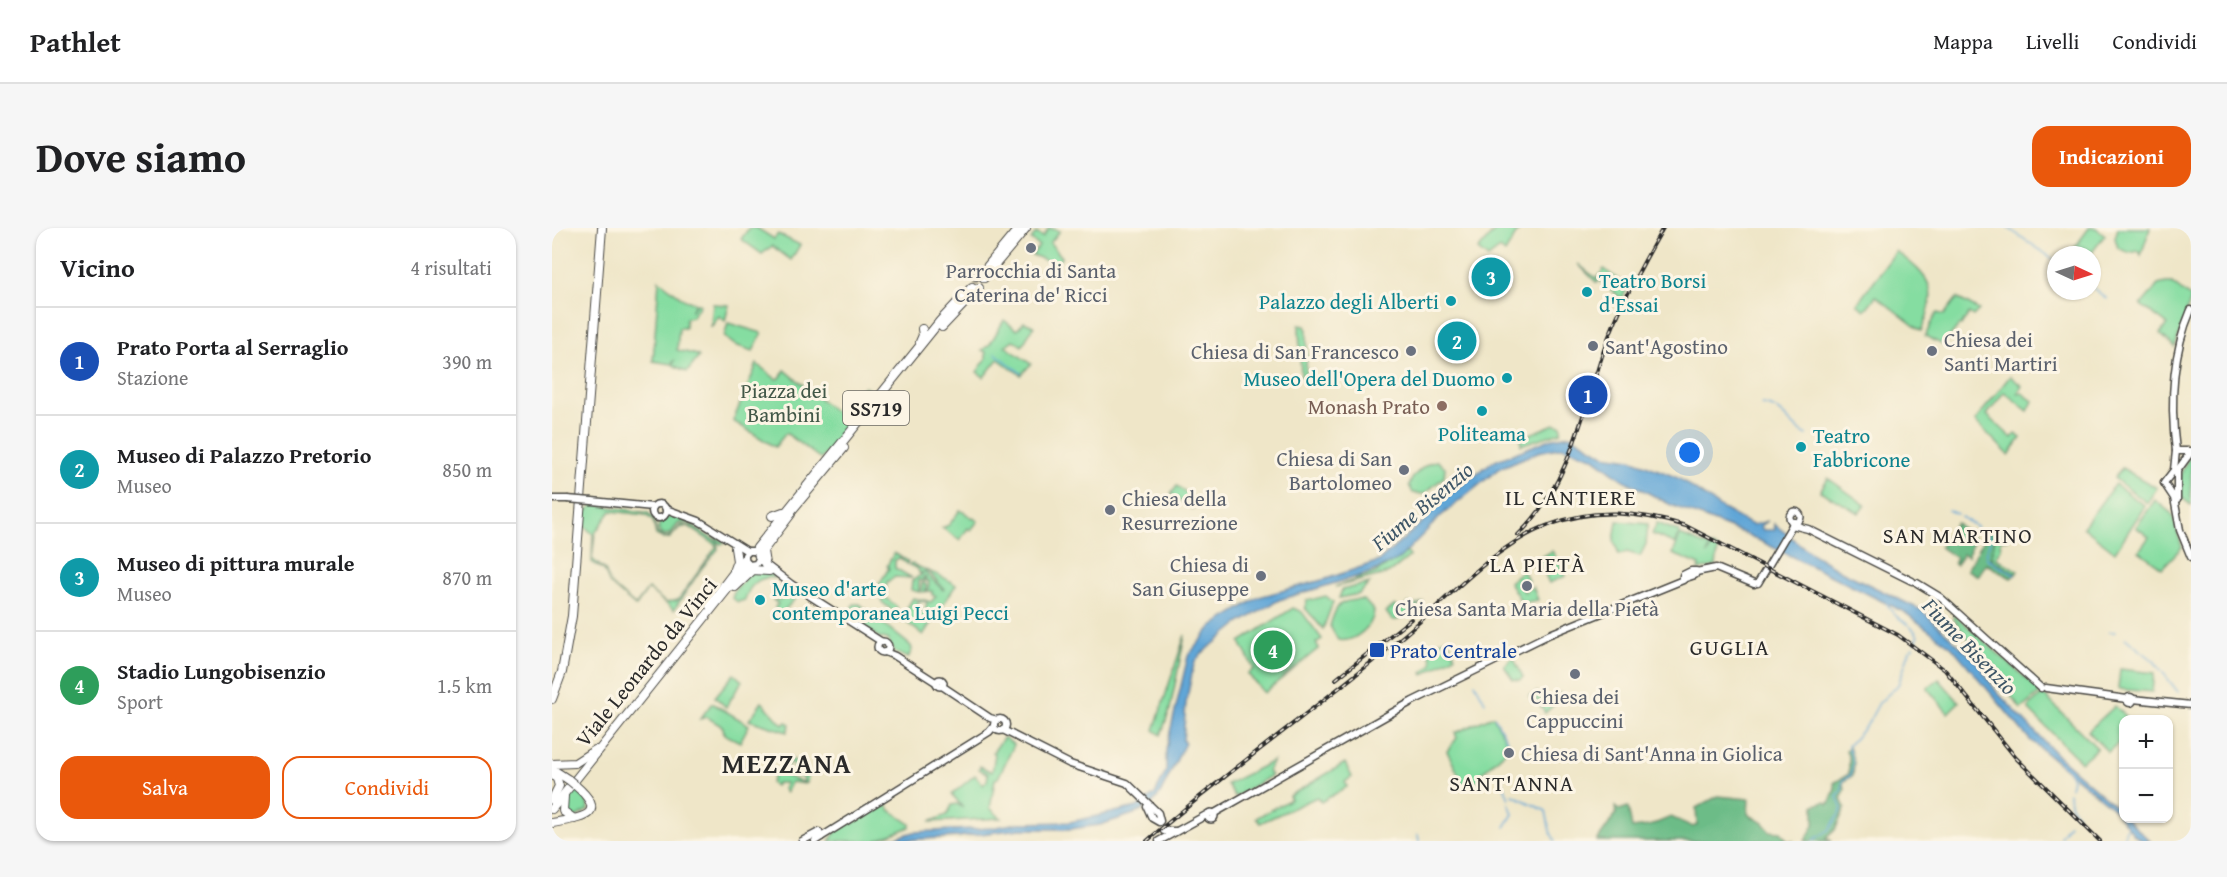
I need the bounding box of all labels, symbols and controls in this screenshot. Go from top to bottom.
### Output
text: Pathlet [30,21,121,62]
text: Mappa [1933,26,1993,57]
text: Livelli [2026,26,2080,57]
text: Condividi [2113,26,2197,57]
text: Dove siamo [36,126,246,187]
button: Indicazioni [2032,126,2191,187]
marker: Parrocchia di Santa Caterina de' Ricci [1024,241,1038,255]
north arrow [2047,246,2101,300]
text: Vicino [60,248,135,287]
text: 4 risultati [411,253,492,282]
pin: 3 [1472,254,1510,300]
place label: Parrocchia di Santa Caterina de' Ricci [946,255,1116,310]
place label: Teatro Borsi d'Essai [1599,265,1706,320]
marker: Teatro Borsi d'Essai [1580,285,1594,299]
place label: Palazzo degli Alberti [1259,286,1439,317]
marker: Palazzo degli Alberti [1444,294,1458,308]
pin: 2 [1438,318,1476,364]
place label: Chiesa dei Santi Martiri [1944,324,2058,379]
text: Prato Porta al Serraglio [117,331,348,363]
place label: Sant'Agostino [1605,331,1728,362]
place label: Chiesa di San Francesco [1191,336,1399,367]
marker: Sant'Agostino [1586,339,1600,353]
marker: Chiesa di San Francesco [1404,344,1418,358]
marker: Chiesa dei Santi Martiri [1925,344,1939,358]
text: 1 [74,347,85,376]
text: 390 m [442,347,492,376]
text: Stazione [117,363,188,392]
place label: Museo dell'Opera del Duomo [1243,363,1495,394]
marker: Museo dell'Opera del Duomo [1500,371,1514,385]
pin: 1 [1568,372,1608,418]
park label: Piazza dei Bambini [741,375,828,430]
road number: SS719 [843,391,909,425]
place label: Monash Prato [1308,391,1430,422]
marker: Monash Prato [1435,399,1449,413]
marker: Politeama [1475,404,1489,418]
place label: Politeama [1438,418,1526,449]
place label: Teatro Fabbricone [1813,420,1910,475]
your location [1675,438,1704,467]
text: Museo di Palazzo Pretorio [117,439,371,471]
marker: Teatro Fabbricone [1794,440,1808,454]
place label: Chiesa di San Bartolomeo [1276,443,1392,498]
water label: Fiume Bisenzio [1363,454,1480,559]
text: 2 [74,455,85,484]
text: 850 m [442,455,492,484]
marker: Chiesa di San Bartolomeo [1397,463,1411,477]
text: Museo [117,471,172,500]
district label: IL CANTIERE [1505,481,1637,513]
place label: Chiesa della Resurrezione [1122,483,1238,538]
marker: Chiesa della Resurrezione [1103,503,1117,517]
district label: SAN MARTINO [1883,519,2033,551]
text: Museo di pittura murale [117,547,355,579]
district label: LA PIETÀ [1490,548,1586,580]
place label: Chiesa di San Giuseppe [1132,549,1249,604]
text: 3 [74,563,85,592]
text: 870 m [442,563,492,592]
marker: Chiesa di San Giuseppe [1254,569,1268,583]
street label: Viale Leonardo da Vinci [568,571,724,753]
place label: Museo d'arte contemporanea Luigi Pecci [772,573,1009,628]
text: Museo [117,579,172,608]
marker: Chiesa Santa Maria della Pietà [1520,579,1534,593]
water label: Fiume Bisenzio [1915,589,2025,702]
marker: Museo d'arte contemporanea Luigi Pecci [753,593,767,607]
place label: Chiesa Santa Maria della Pietà [1395,593,1659,624]
pin: 4 [1254,628,1292,672]
district label: GUGLIA [1690,631,1770,663]
place label: Prato Centrale [1390,635,1517,666]
marker: Prato Centrale [1368,641,1386,659]
text: Stadio Lungobisenzio [117,655,326,687]
marker: Chiesa dei Cappuccini [1568,667,1582,681]
text: 4 [74,671,85,700]
text: 1.5 km [437,671,492,700]
place label: Chiesa dei Cappuccini [1526,681,1624,736]
text: Sport [117,687,163,716]
map controls [2119,715,2173,823]
button: + [2119,715,2173,769]
place label: Chiesa di Sant'Anna in Giolica [1521,738,1783,769]
district label: MEZZANA [722,743,852,783]
marker: Chiesa di Sant'Anna in Giolica [1502,746,1516,760]
button: Salva [60,756,270,819]
button: Condividi [282,756,492,819]
district label: SANT'ANNA [1449,767,1575,799]
button: − [2119,769,2173,823]

